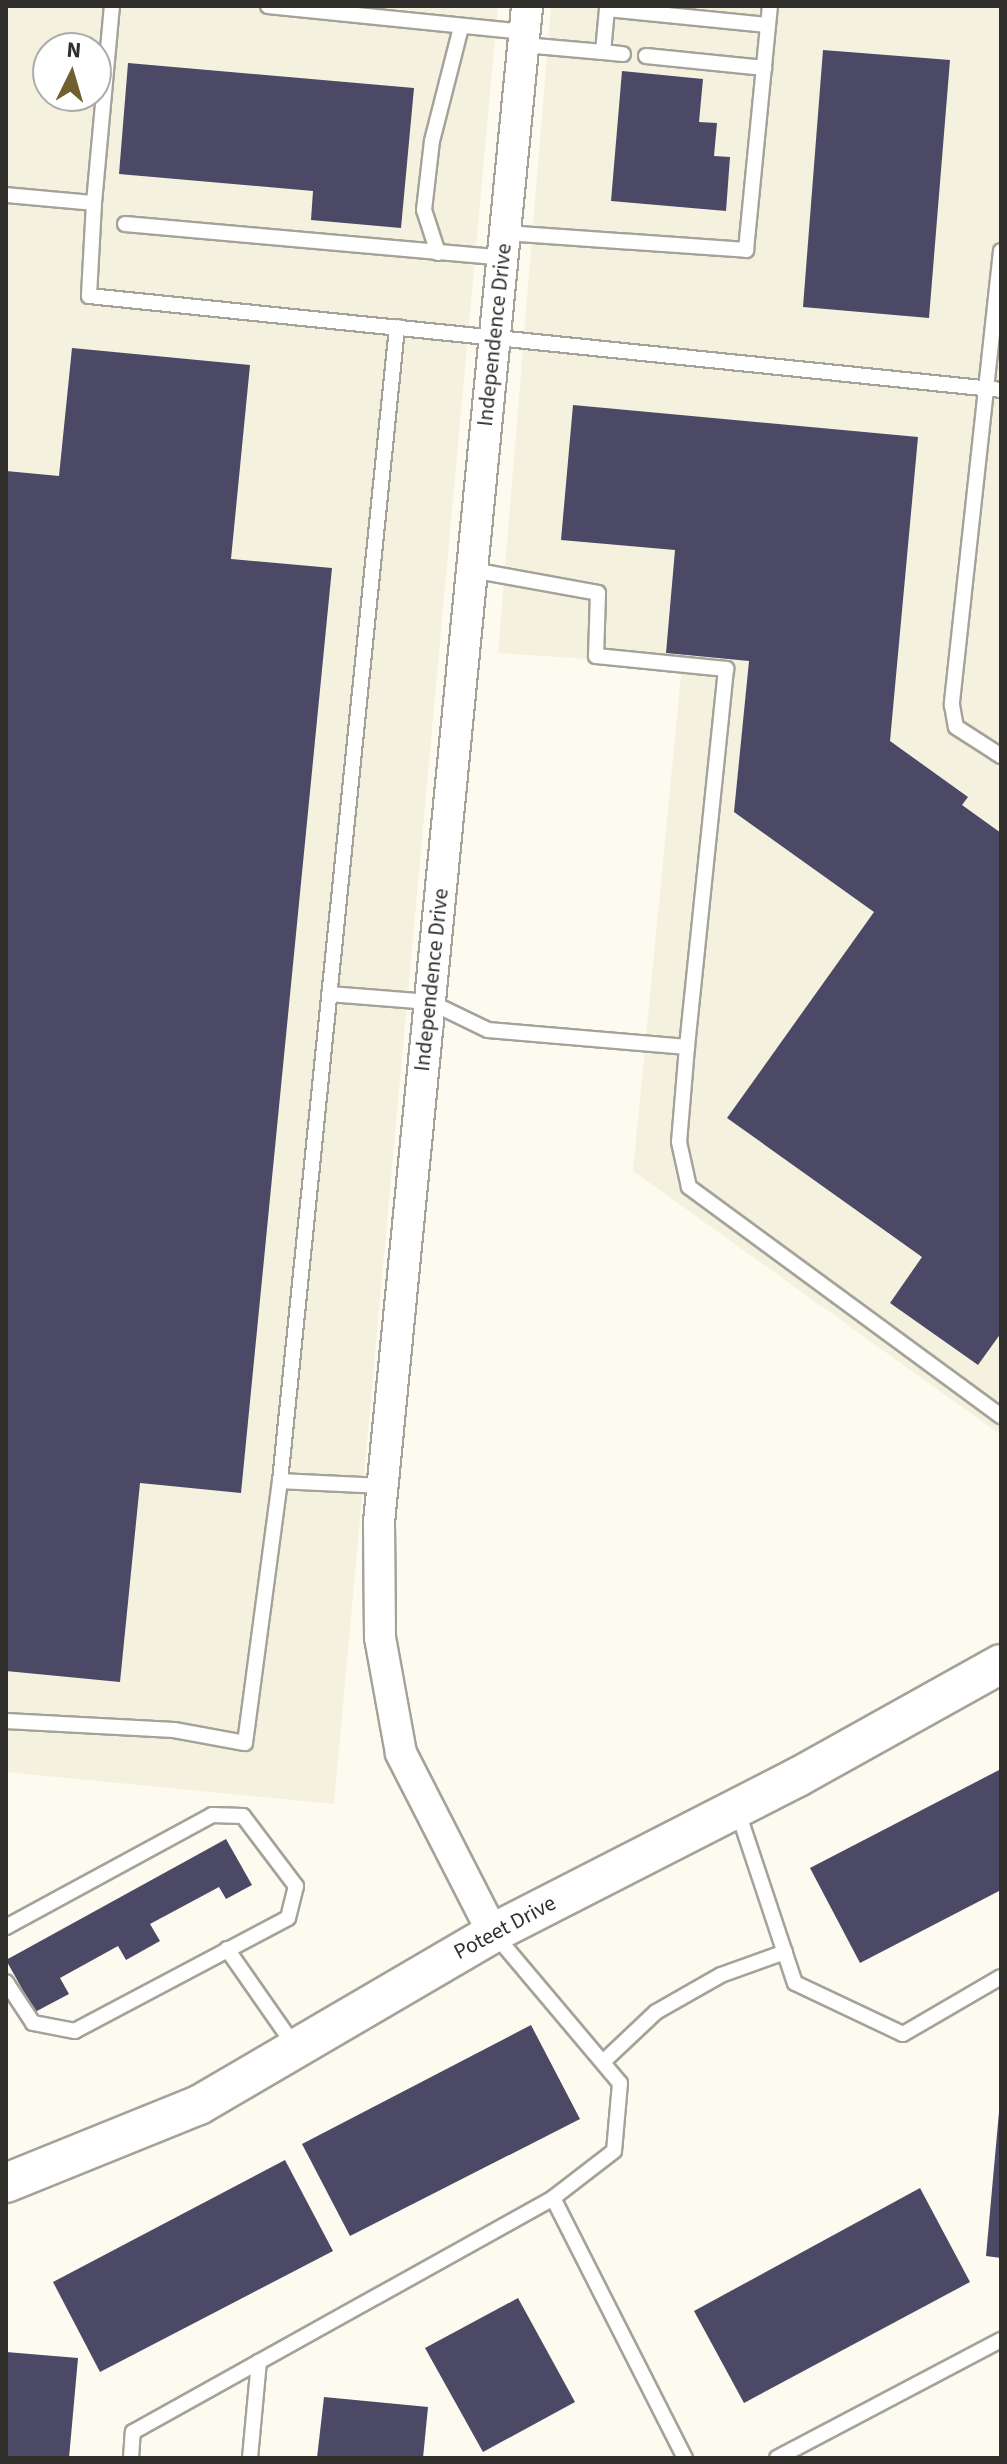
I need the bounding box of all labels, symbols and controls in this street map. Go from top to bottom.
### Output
north arrow [32,32,112,112]
text: N [65,34,83,67]
street label: Independence Drive [472,242,518,428]
street label: Independence Drive [409,887,455,1073]
street label: Poteet Drive [449,1890,561,1966]

